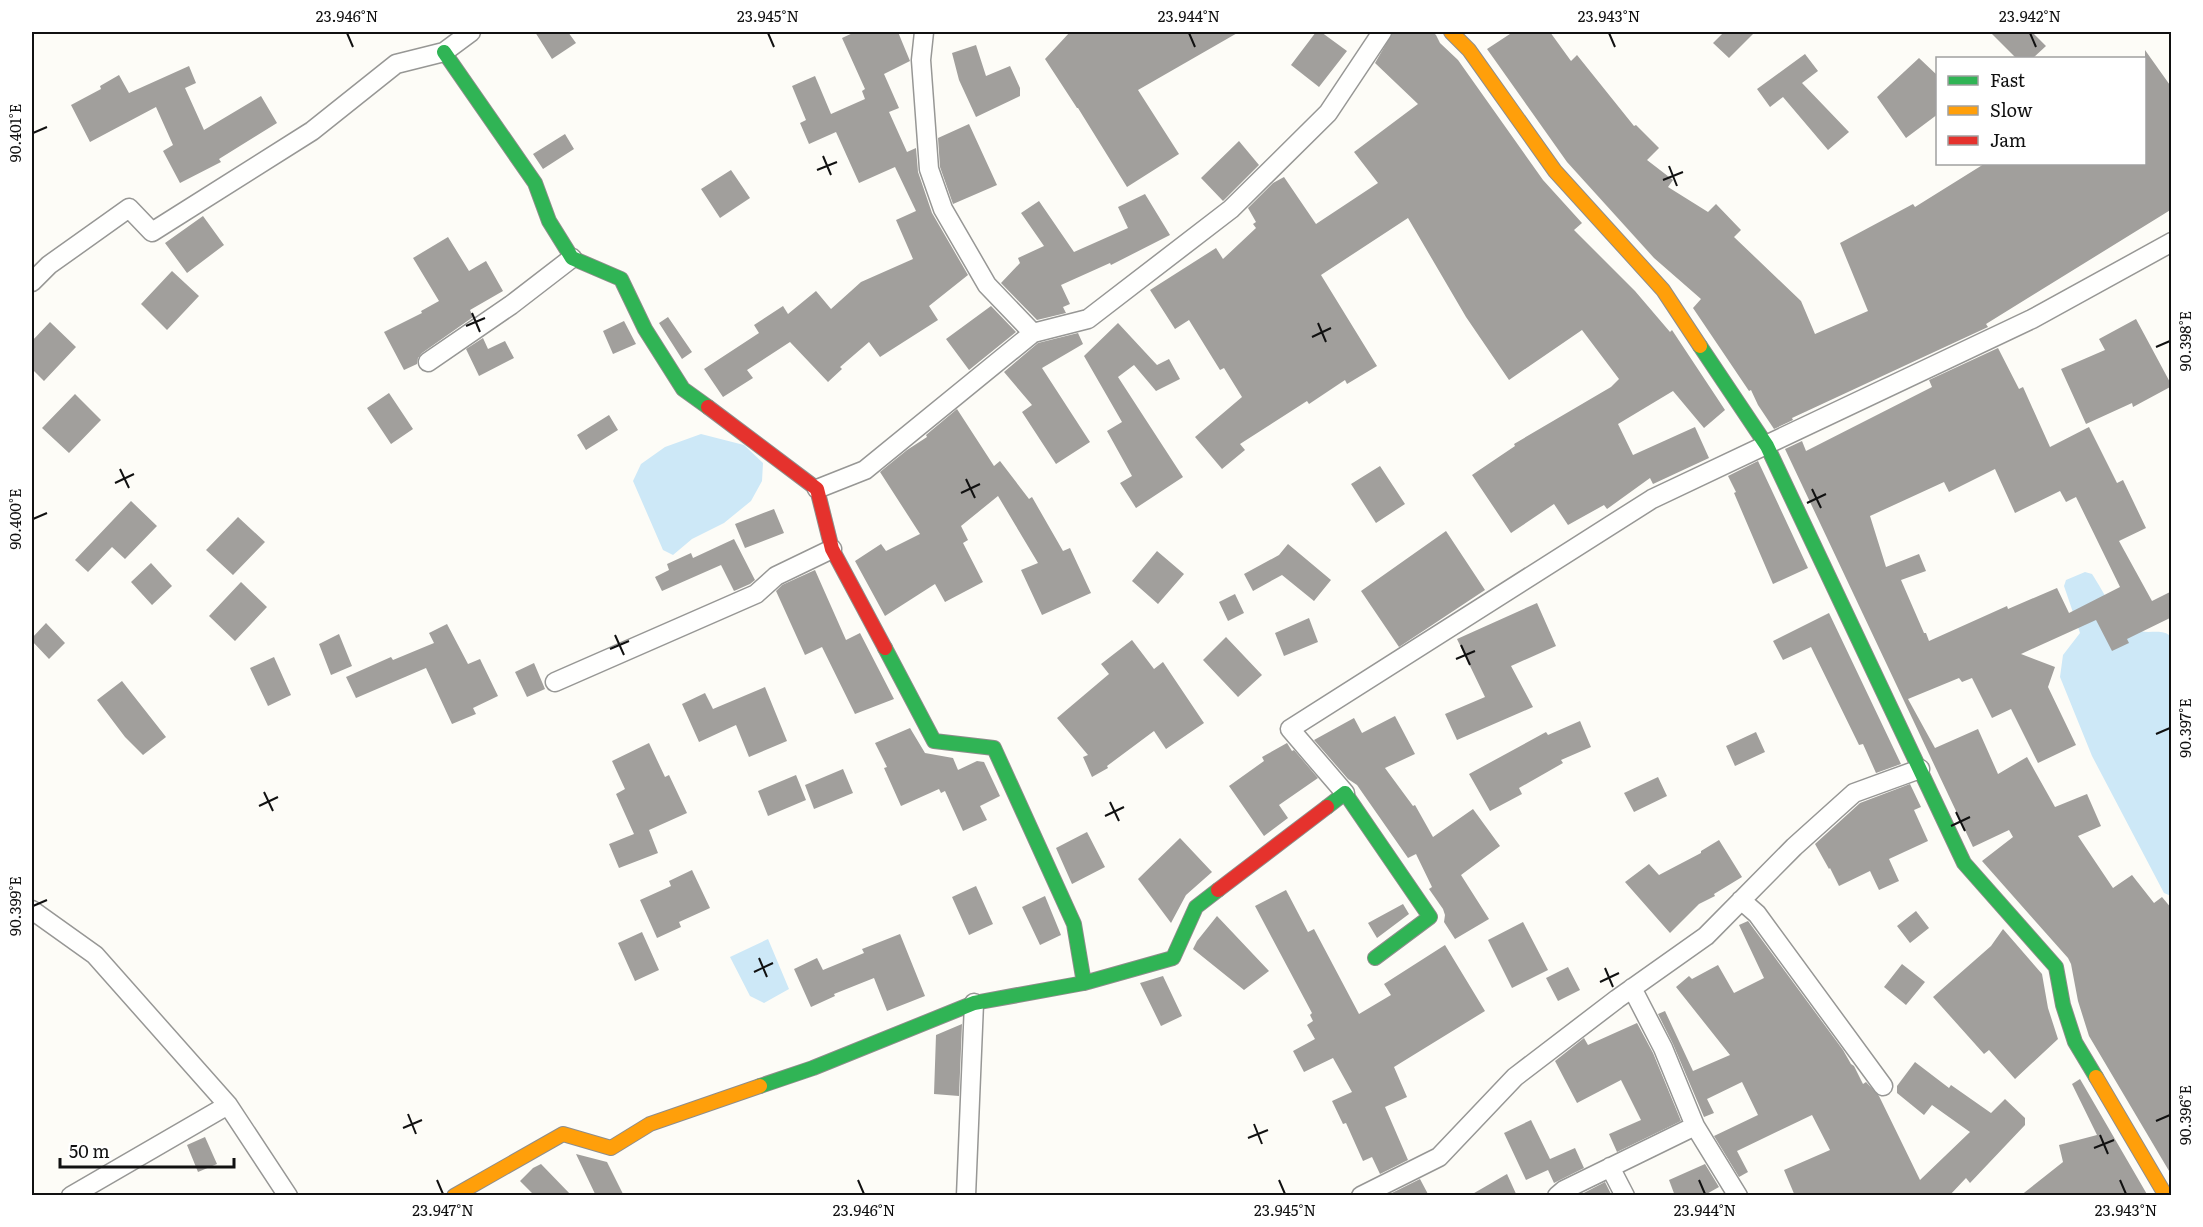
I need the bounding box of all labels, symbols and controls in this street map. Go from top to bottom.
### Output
text: 23.946°N [316,4,378,27]
text: 23.945°N [737,4,799,27]
text: 23.944°N [1158,4,1220,27]
text: 23.943°N [1578,4,1640,27]
text: 23.942°N [1999,4,2061,27]
legend [1936,57,2146,165]
text: Fast [1990,66,2026,93]
text: Slow [1990,96,2033,123]
text: 90.401°E [3,104,26,162]
text: Jam [1990,126,2026,153]
text: 90.398°E [2173,311,2196,371]
text: 90.400°E [3,488,26,550]
text: 90.397°E [2173,698,2196,758]
text: 90.399°E [3,876,26,936]
text: 90.396°E [2173,1085,2196,1145]
scale bar [60,1131,234,1169]
text: 50 m [69,1137,110,1164]
text: 23.947°N [412,1198,474,1221]
text: 23.946°N [833,1198,895,1221]
text: 23.945°N [1254,1198,1316,1221]
text: 23.944°N [1674,1198,1736,1221]
text: 23.943°N [2095,1198,2157,1221]

